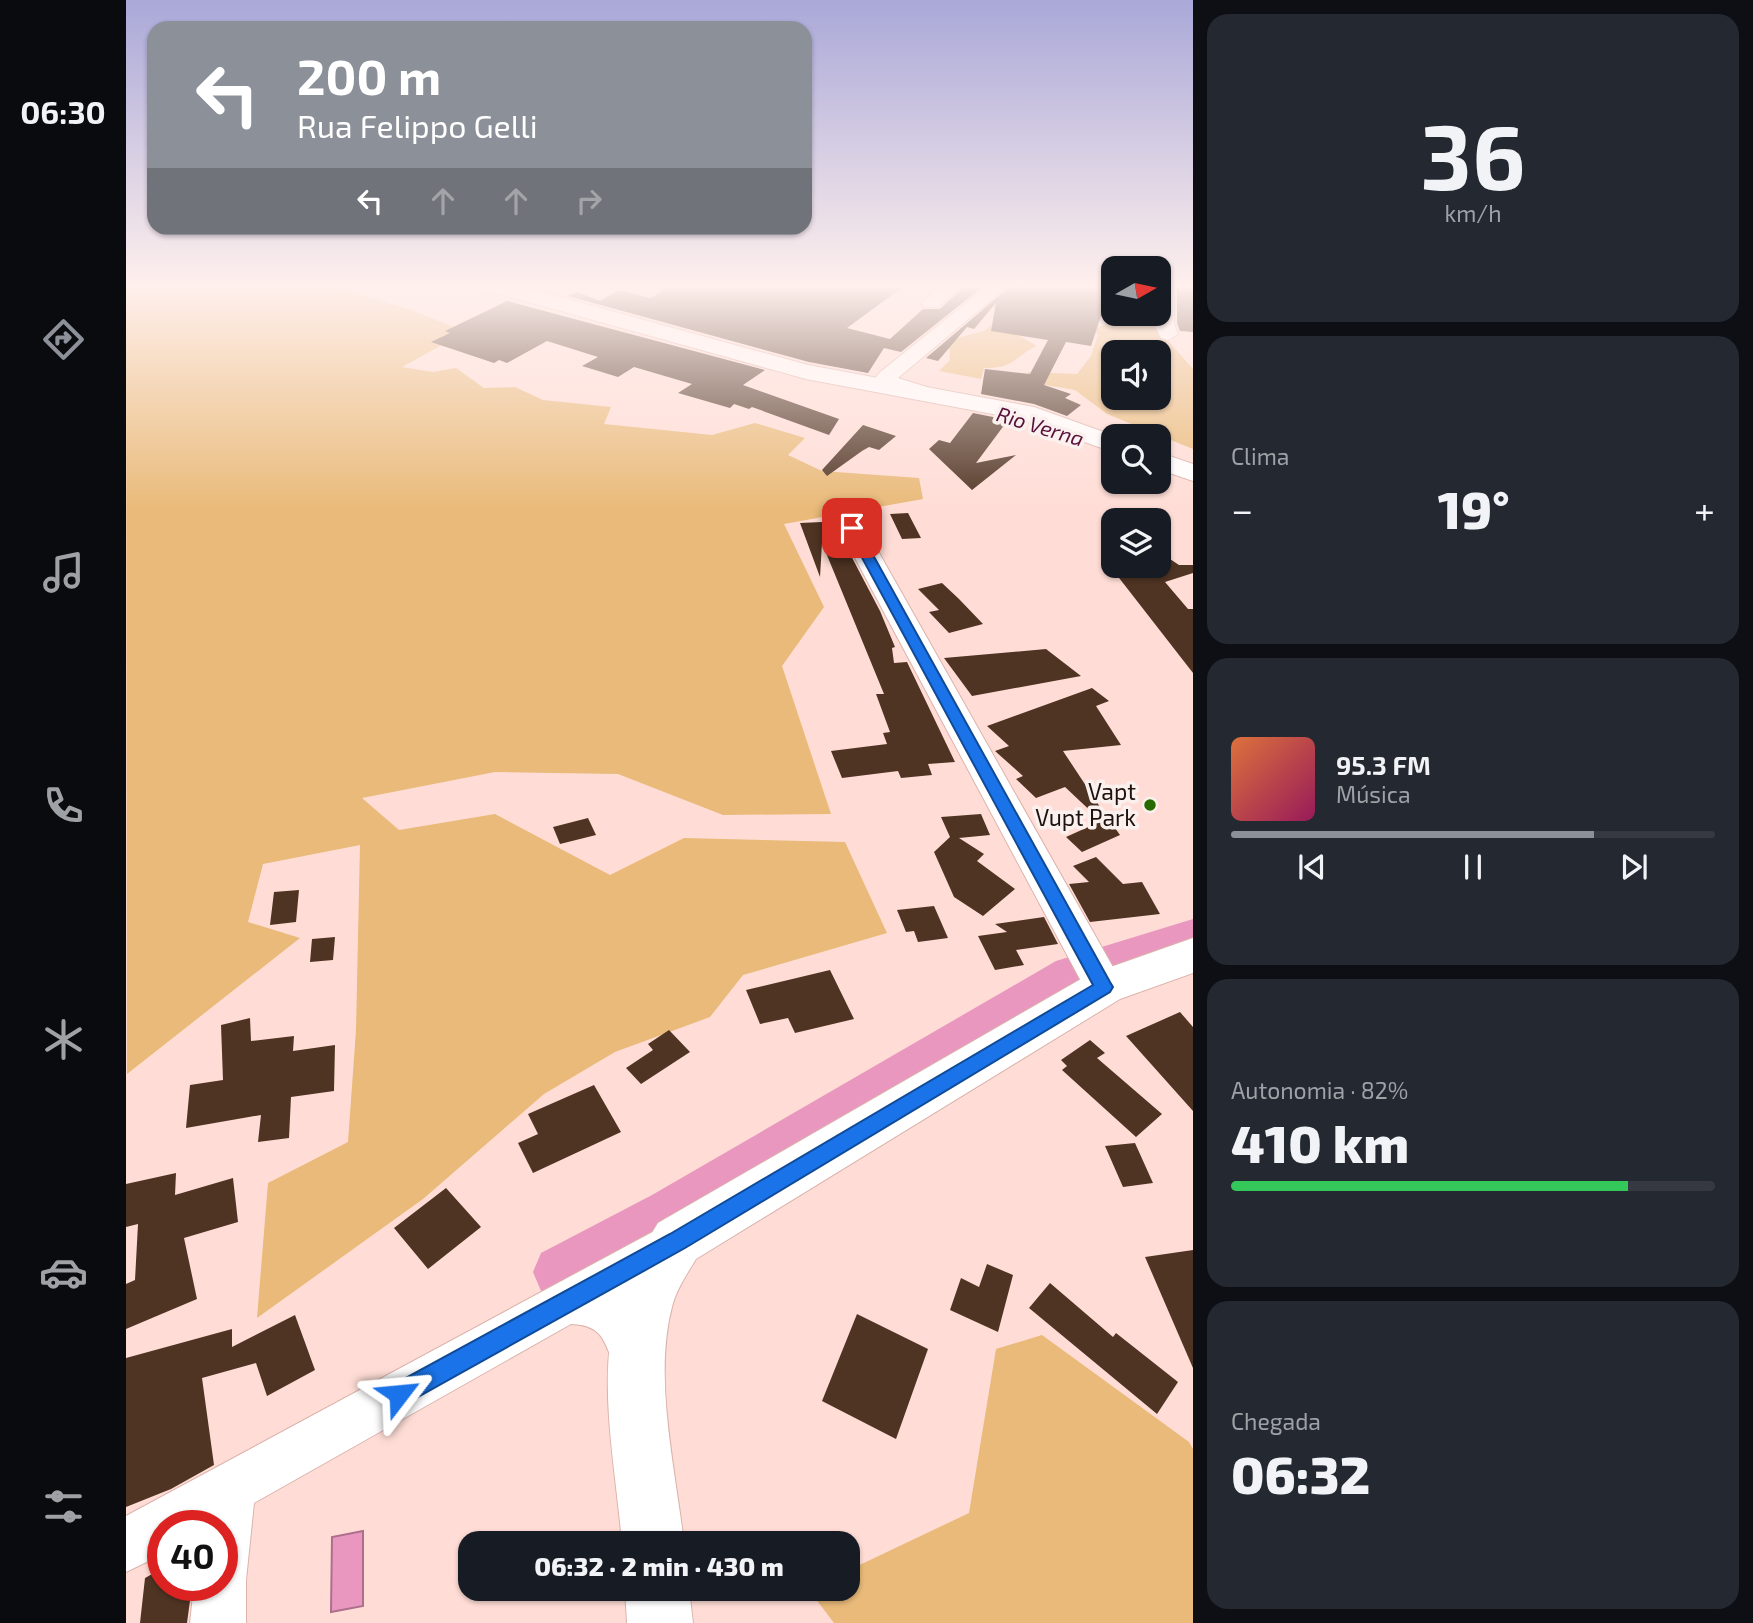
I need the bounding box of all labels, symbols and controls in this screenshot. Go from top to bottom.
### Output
text: 200 m [297,46,441,105]
icon: left [182,49,273,140]
text: 06:30 [20,92,106,130]
text: 36 [1420,99,1526,208]
text: Rua Felippo Gelli [297,106,538,144]
icon: left [351,182,389,220]
icon: ahead [424,182,462,220]
icon: ahead [497,182,535,220]
icon: right [570,182,608,220]
text: km/h [1444,199,1502,227]
north arrow [1101,256,1171,326]
map controls [1101,256,1171,578]
icon: directions [39,315,88,364]
button: sound [1101,340,1171,410]
water label: Rio Verna [994,400,1087,451]
button: search [1101,424,1171,494]
text: Clima [1231,442,1289,470]
text: 19° [1438,477,1510,539]
text: − [1231,486,1253,532]
text: + [1694,486,1715,532]
pin [822,498,882,558]
button: layers [1101,508,1171,578]
icon: arrive [833,509,871,547]
icon: music [39,548,88,597]
text: 95.3 FM [1336,749,1431,780]
place label: Vapt Vupt Park [1035,777,1136,831]
text: Música [1336,780,1411,808]
icon: phone [39,781,88,830]
marker: Vapt Vupt Park [1142,797,1158,813]
icon: previous [1293,848,1331,886]
icon: pause [1454,848,1492,886]
icon: next [1615,848,1653,886]
icon: climate [39,1015,88,1064]
text: Autonomia · 82% [1231,1076,1408,1104]
text: 410 km [1231,1111,1409,1173]
icon: car [39,1248,88,1297]
position arrow [362,1357,436,1431]
text: Chegada [1231,1407,1321,1435]
text: 06:32 [1231,1442,1370,1504]
icon: filters [39,1482,88,1531]
speed limit sign: 40 [147,1510,238,1601]
text: 06:32 · 2 min · 430 m [534,1550,784,1581]

